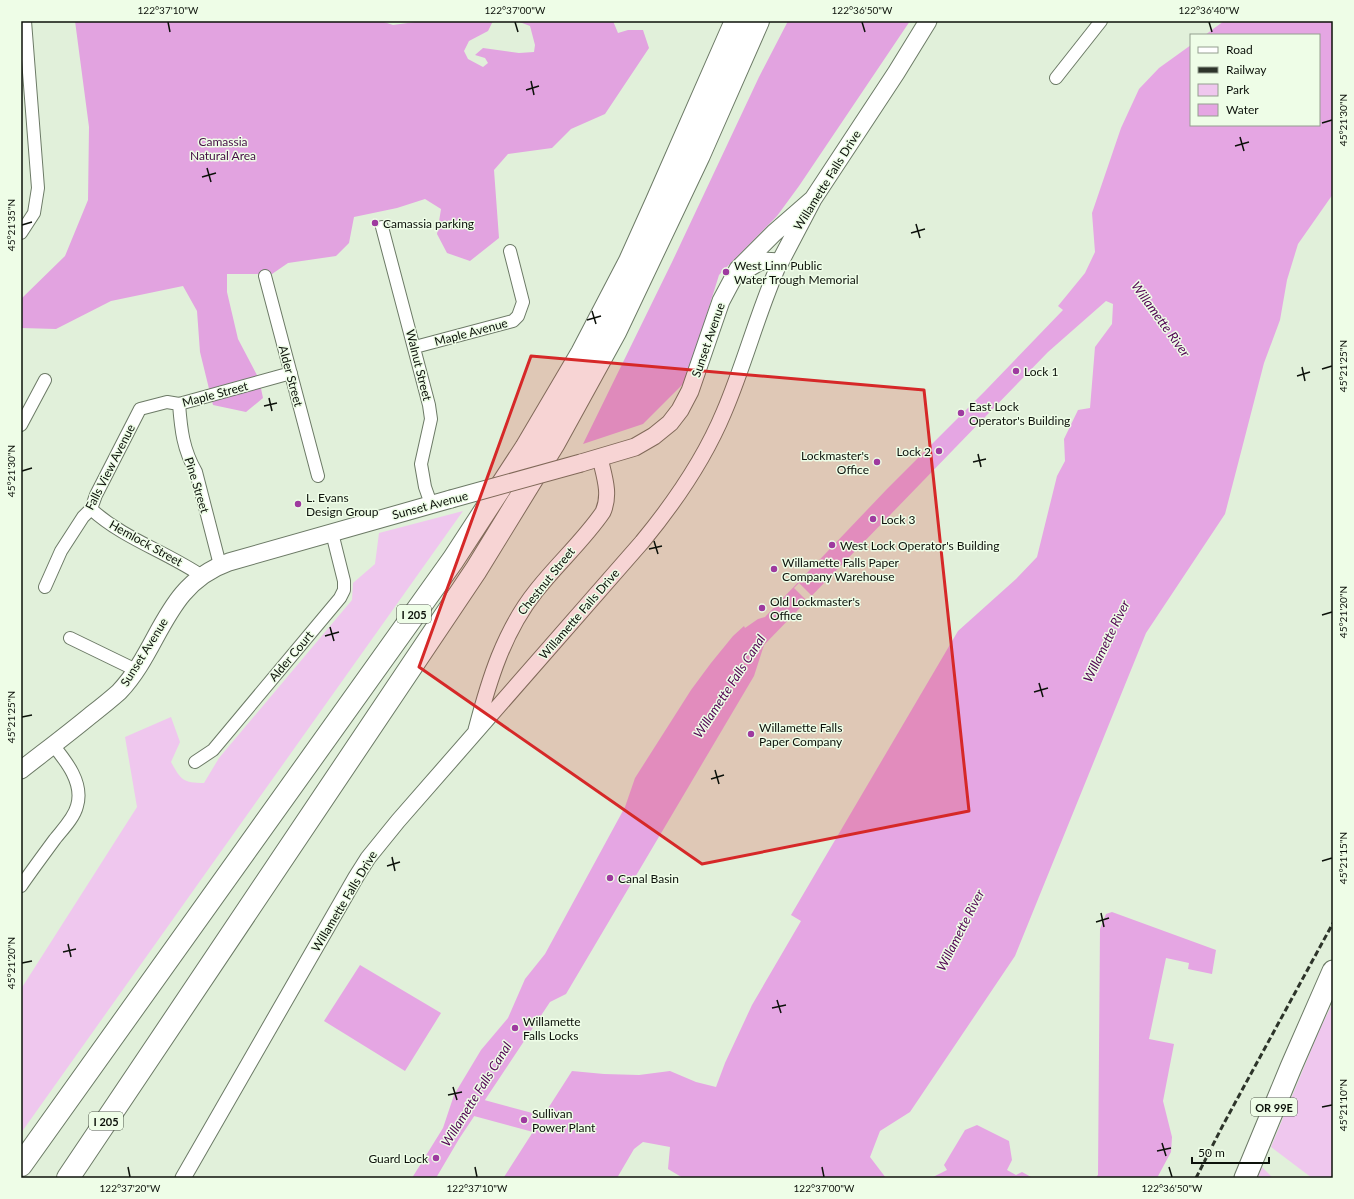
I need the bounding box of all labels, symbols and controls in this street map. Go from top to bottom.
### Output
text: 122°37'10"W [138,4,199,16]
text: 122°37'00"W [485,4,546,16]
text: 122°36'50"W [832,4,893,16]
text: 122°36'40"W [1179,4,1240,16]
legend [1190,34,1320,126]
text: Road [1226,42,1253,57]
text: Railway [1226,62,1267,77]
text: Park [1226,82,1250,97]
text: 45°21'30"N [1337,94,1349,146]
text: Water [1226,102,1259,117]
street label: Willamette Falls Drive [790,127,864,233]
park label: Camassia Natural Area [190,134,256,163]
text: 45°21'35"N [5,199,17,251]
place label: Camassia parking [383,216,474,231]
marker: Camassia parking [370,218,380,228]
place label: West Linn Public Water Trough Memorial [734,258,858,287]
marker: West Linn Public Water Trough Memorial [721,267,731,277]
water label: Willamette River [1128,278,1194,360]
street label: Sunset Avenue [688,301,728,379]
street label: Maple Avenue [433,315,509,349]
street label: Walnut Street [403,328,435,403]
text: 45°21'25"N [1337,340,1349,392]
street label: Alder Street [276,344,307,409]
place label: Lock 1 [1024,364,1058,379]
marker: Lock 1 [1011,366,1021,376]
street label: Maple Street [180,378,250,410]
place label: East Lock Operator's Building [969,399,1070,428]
marker: East Lock Operator's Building [956,408,966,418]
street label: Falls View Avenue [82,422,138,512]
place label: Lock 2 [897,444,931,459]
text: 45°21'30"N [5,445,17,497]
marker: Lock 2 [934,446,944,456]
place label: Lockmaster's Office [801,448,869,477]
street label: Pine Street [181,455,213,515]
marker: Lockmaster's Office [872,457,882,467]
street label: Sunset Avenue [390,488,470,522]
place label: L. Evans Design Group [306,490,379,519]
marker: L. Evans Design Group [293,499,303,509]
place label: Lock 3 [881,512,915,527]
marker: Lock 3 [868,514,878,524]
street label: Hemlock Street [107,517,186,570]
place label: West Lock Operator's Building [840,538,999,553]
marker: West Lock Operator's Building [827,540,837,550]
street label: Chestnut Street [514,544,578,618]
place label: Willamette Falls Paper Company Warehouse [782,555,900,584]
marker: Willamette Falls Paper Company Warehouse [769,564,779,574]
street label: Willamette Falls Drive [536,566,622,662]
text: 45°21'20"N [1337,586,1349,638]
place label: Old Lockmaster's Office [770,594,860,623]
water label: Willamette River [1079,597,1133,685]
marker: Old Lockmaster's Office [757,603,767,613]
road number: I 205 [397,605,431,623]
street label: Sunset Avenue [117,615,171,689]
street label: Alder Court [266,627,317,684]
water label: Willamette Falls Canal [690,631,768,741]
text: 45°21'25"N [5,691,17,743]
place label: Willamette Falls Paper Company [759,720,843,749]
marker: Willamette Falls Paper Company [746,729,756,739]
text: 45°21'15"N [1337,832,1349,884]
street label: Willamette Falls Drive [308,848,380,954]
place label: Canal Basin [618,871,679,886]
marker: Canal Basin [605,873,615,883]
water label: Willamette River [933,886,988,973]
text: 45°21'20"N [5,937,17,989]
place label: Willamette Falls Locks [523,1014,581,1043]
marker: Willamette Falls Locks [510,1023,520,1033]
water label: Willamette Falls Canal [437,1039,515,1149]
text: 45°21'10"N [1337,1079,1349,1131]
road number: OR 99E [1251,1098,1297,1116]
place label: Sullivan Power Plant [532,1106,596,1135]
road number: I 205 [89,1112,123,1130]
marker: Sullivan Power Plant [519,1115,529,1125]
scale bar [1192,1139,1269,1165]
text: 50 m [1198,1145,1225,1160]
place label: Guard Lock [368,1151,429,1166]
marker: Guard Lock [431,1153,441,1163]
text: 122°37'20"W [100,1182,161,1194]
text: 122°37'10"W [447,1182,508,1194]
text: 122°37'00"W [794,1182,855,1194]
text: 122°36'50"W [1142,1182,1203,1194]

